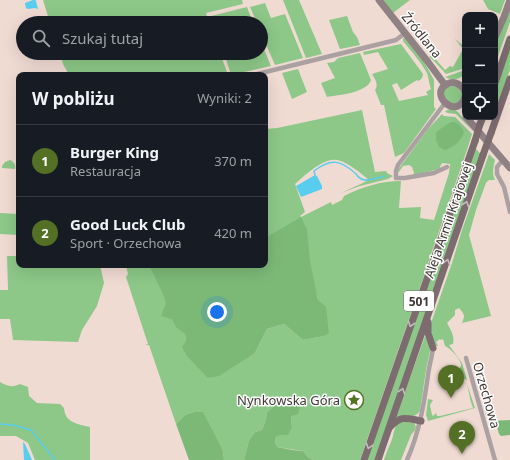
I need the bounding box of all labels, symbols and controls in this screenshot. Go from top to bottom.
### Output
street label: Źródlana [398,8,446,62]
map controls [462,12,498,120]
button: + [462,12,498,48]
search box [16,16,268,60]
icon: search [30,27,52,49]
text: Szukaj tutaj [62,28,143,48]
button: − [462,48,498,84]
button: locate [462,84,498,120]
text: W pobliżu [32,87,115,110]
text: Wyniki: 2 [197,89,252,107]
text: Burger King [70,142,159,162]
text: 1 [41,152,49,170]
text: 370 m [214,152,252,170]
street label: Aleja Armii Krajowej [420,160,476,280]
text: Restauracja [70,162,141,180]
one-way arrow [462,201,470,208]
text: Good Luck Club [70,214,185,234]
text: 2 [41,224,49,242]
text: 420 m [214,224,252,242]
text: Sport · Orzechowa [70,234,182,252]
one-way arrow [442,258,450,265]
road number: 501 [404,291,434,311]
your location [207,302,227,322]
one-way arrow [408,320,416,327]
street label: Orzechowa [469,360,505,430]
pin: 1 [438,365,464,398]
one-way arrow [397,388,405,395]
place icon: Nynkowska Góra [343,389,365,411]
place label: Nynkowska Góra [237,391,340,409]
pin: 2 [449,421,475,454]
one-way arrow [365,443,373,450]

